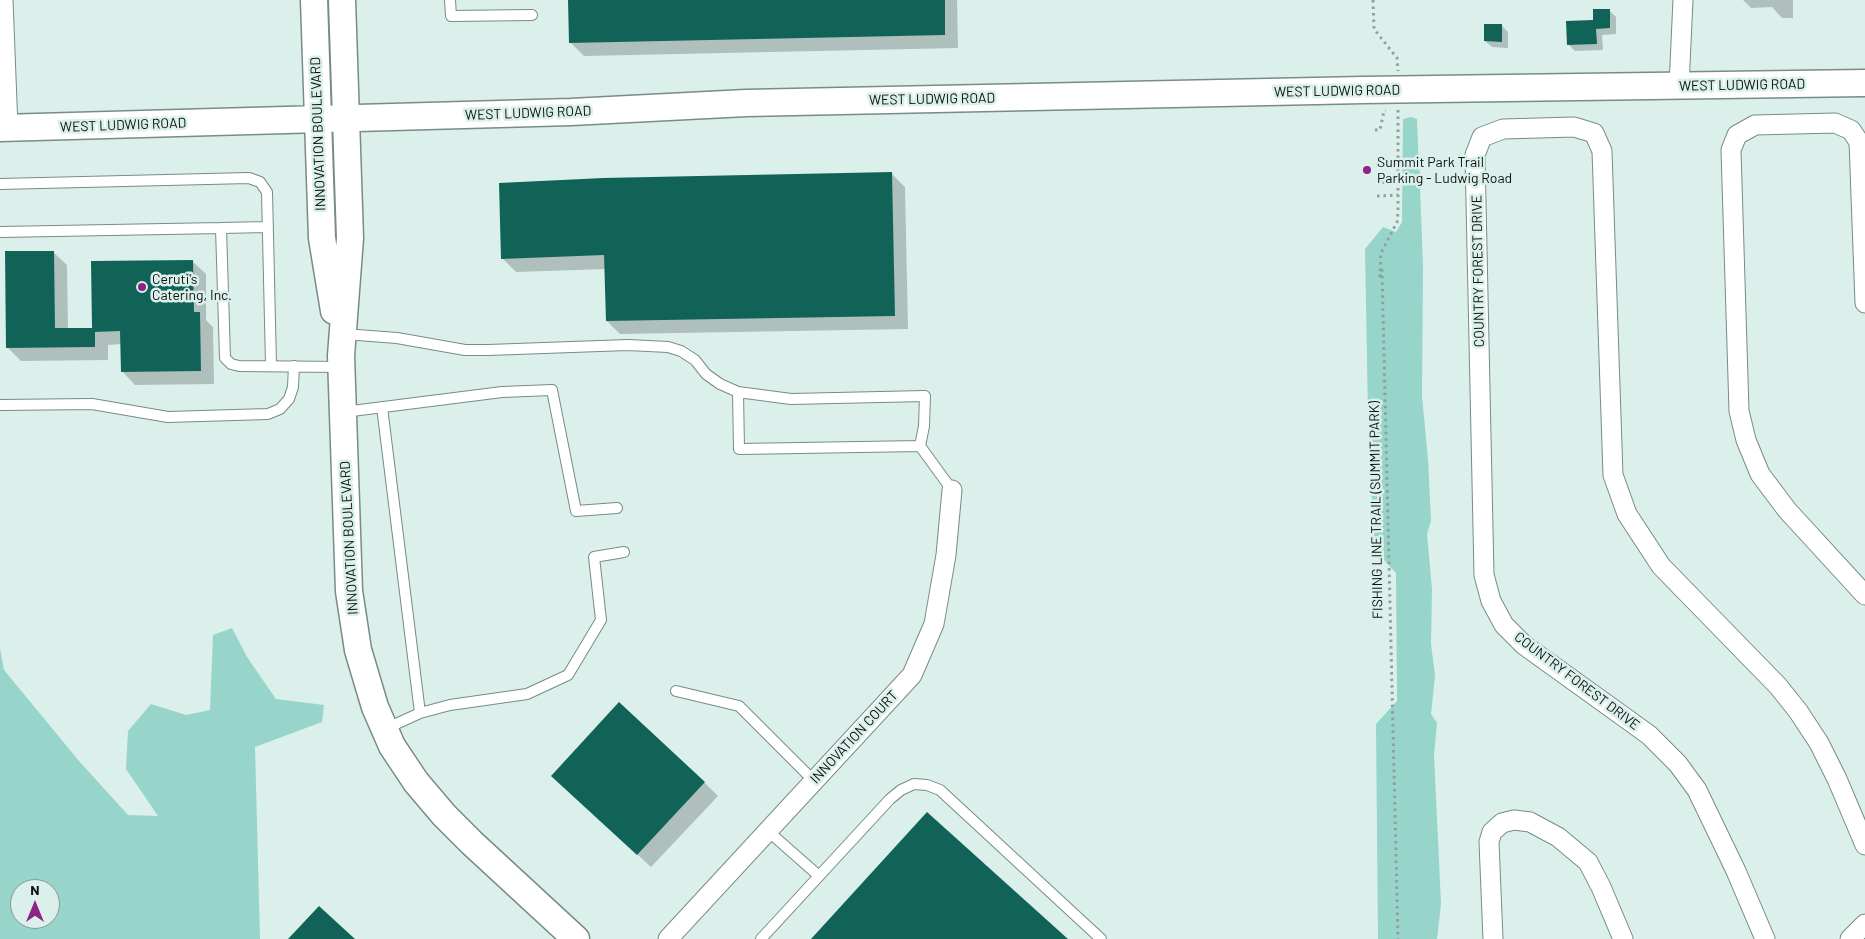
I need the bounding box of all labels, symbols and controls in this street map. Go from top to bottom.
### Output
street label: INNOVATION BOULEVARD [307,57,329,211]
street label: WEST LUDWIG ROAD [1679,75,1805,95]
street label: WEST LUDWIG ROAD [1274,81,1400,101]
street label: WEST LUDWIG ROAD [869,89,995,109]
street label: WEST LUDWIG ROAD [465,102,591,124]
street label: WEST LUDWIG ROAD [60,114,186,136]
place label: Summit Park Trail Parking - Ludwig Road [1377,154,1512,186]
marker: Summit Park Trail Parking - Ludwig Road [1361,164,1373,176]
street label: COUNTRY FOREST DRIVE [1468,195,1488,347]
place label: Ceruti's Catering, Inc. [152,271,232,304]
marker: Ceruti's Catering, Inc. [136,281,148,293]
street label: FISHING LINE TRAIL (SUMMIT PARK) [1366,401,1386,619]
street label: INNOVATION BOULEVARD [337,461,361,615]
street label: COUNTRY FOREST DRIVE [1511,628,1643,734]
street label: INNOVATION COURT [807,687,901,787]
north arrow [10,879,60,929]
text: N [30,881,40,898]

